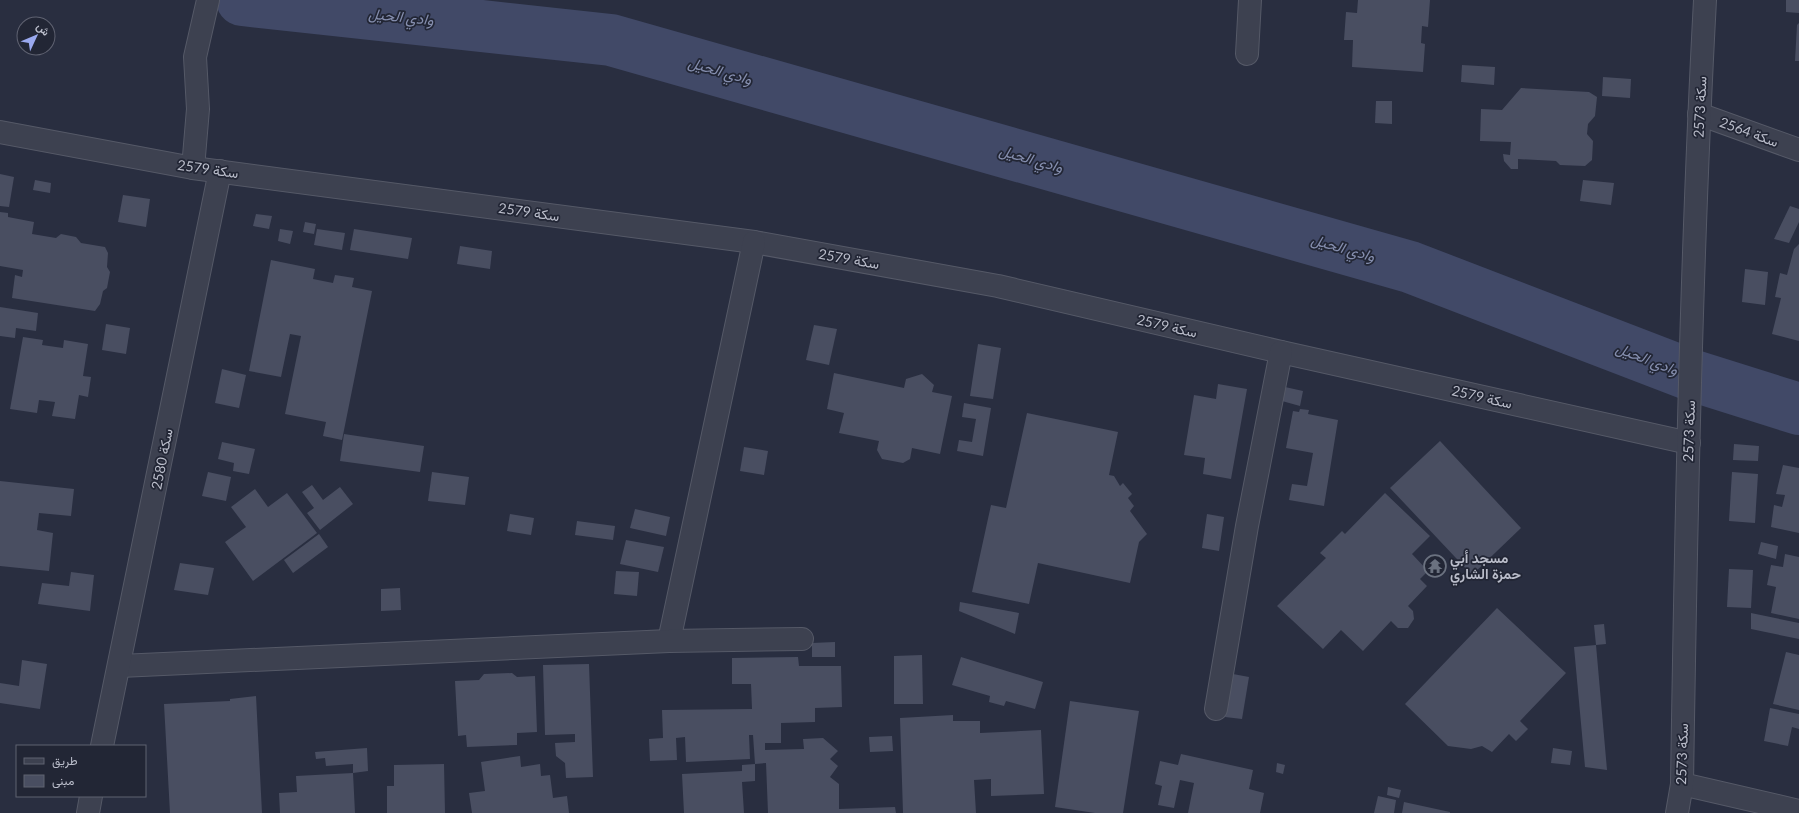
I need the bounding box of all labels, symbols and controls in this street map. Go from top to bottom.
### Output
water label: وادي الحيل [367,4,435,32]
north arrow [16,16,56,56]
text: ش [34,19,53,39]
water label: وادي الحيل [685,52,755,92]
street label: سكة 2573 [1689,76,1710,138]
street label: سكة 2564 [1717,113,1781,150]
water label: وادي الحيل [996,140,1066,180]
street label: سكة 2579 [176,156,240,181]
street label: سكة 2579 [497,199,561,224]
water label: وادي الحيل [1308,229,1378,269]
street label: سكة 2579 [817,245,881,272]
street label: سكة 2579 [1135,310,1199,341]
water label: وادي الحيل [1612,338,1681,382]
street label: سكة 2579 [1450,381,1514,412]
street label: سكة 2573 [1679,400,1698,462]
street label: سكة 2580 [147,427,176,491]
place label: مسجد أبي حمزة الشاري [1450,549,1521,586]
temple icon: مسجد أبي حمزة الشاري [1422,553,1448,579]
street label: سكة 2573 [1672,723,1691,785]
legend [16,745,146,797]
text: طريق [52,753,78,769]
text: مبنى [52,773,74,789]

